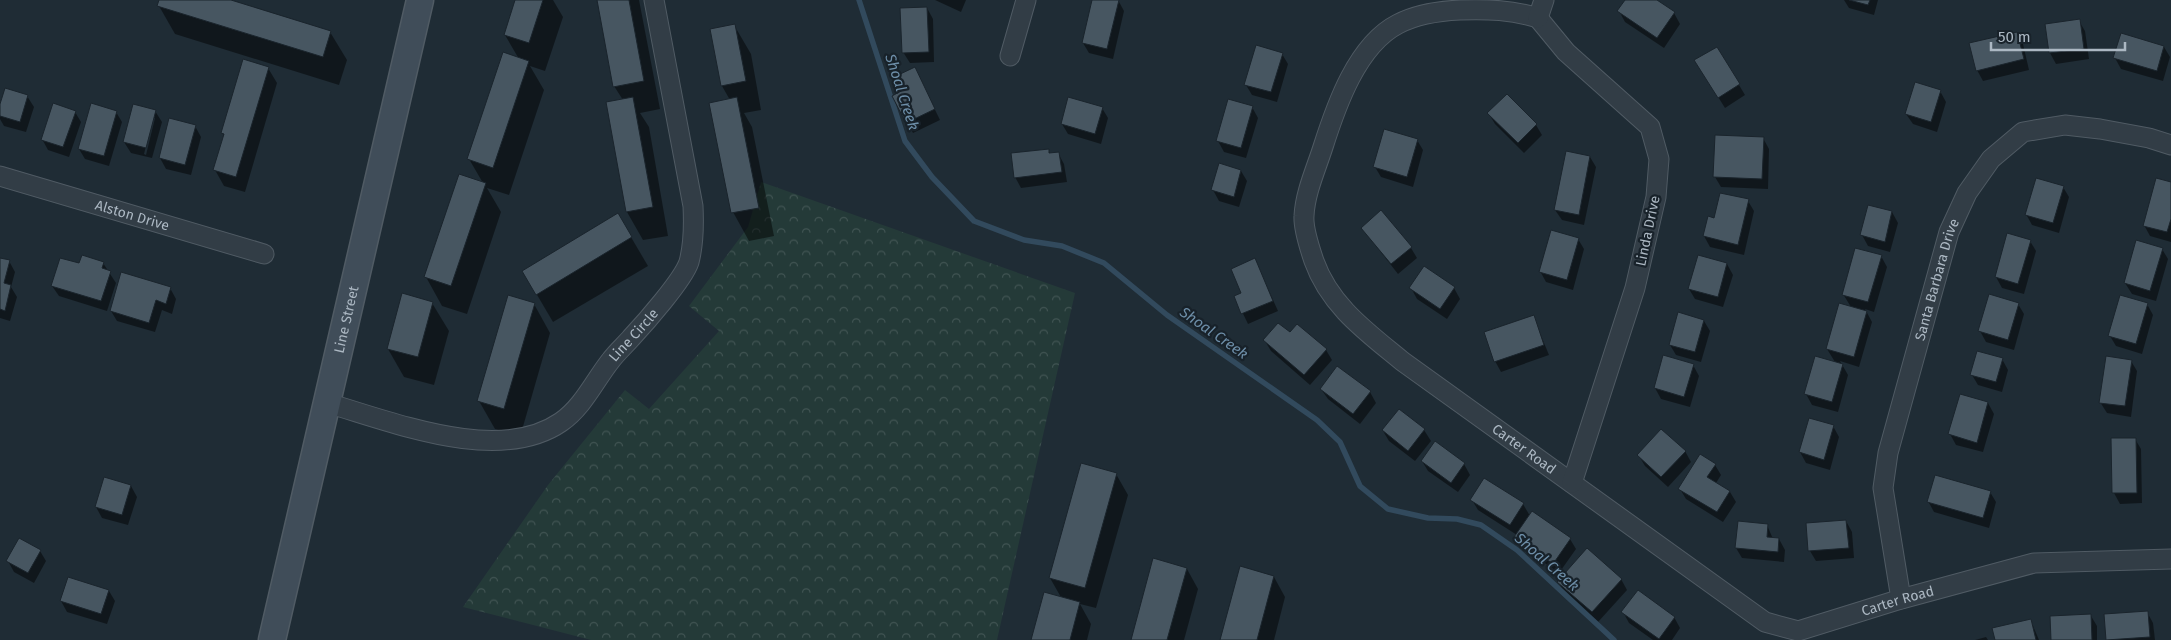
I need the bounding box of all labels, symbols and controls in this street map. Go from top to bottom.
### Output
scale bar [1991,20,2125,52]
text: 50 m [1998,28,2031,46]
water label: Shoal Creek [881,51,923,132]
street label: Linda Drive [1632,194,1664,268]
street label: Alston Drive [93,196,171,234]
street label: Santa Barbara Drive [1911,216,1963,342]
street label: Line Street [330,283,362,355]
water label: Shoal Creek [1176,302,1252,363]
street label: Line Circle [605,305,662,365]
street label: Carter Road [1489,420,1559,478]
water label: Shoal Creek [1510,529,1583,595]
street label: Carter Road [1859,582,1936,619]

